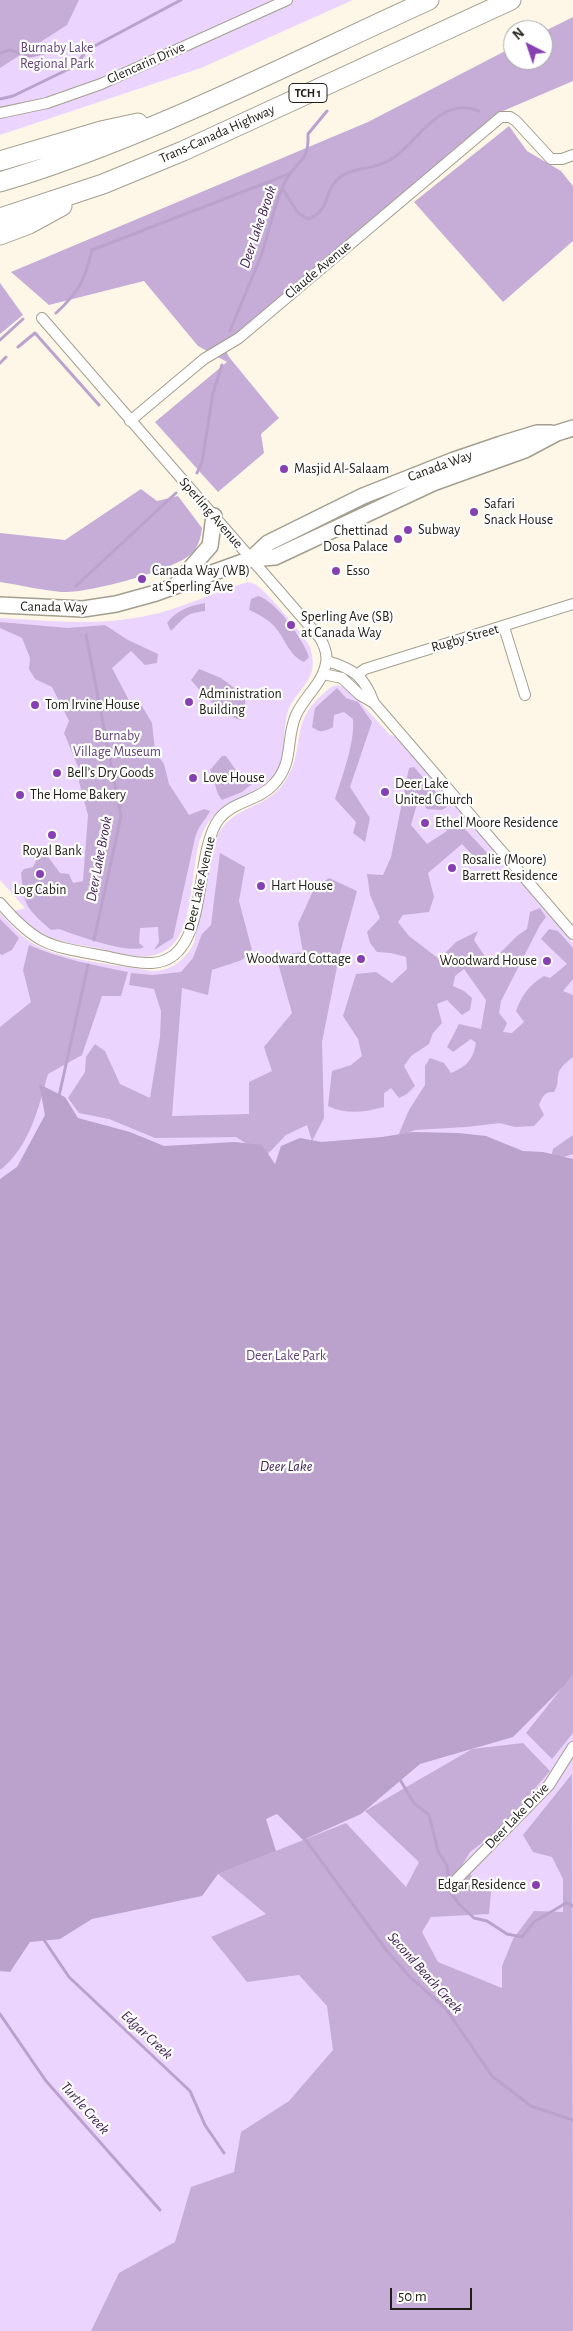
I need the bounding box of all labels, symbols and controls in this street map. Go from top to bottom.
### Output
north arrow [503,20,553,70]
text: N [511,26,527,43]
street label: Glencarin Drive [104,38,188,88]
park label: Burnaby Lake Regional Park [20,40,94,72]
road number: TCH 1 [289,84,327,102]
street label: Trans-Canada Highway [157,101,277,167]
water label: Deer Lake Brook [235,183,281,271]
street label: Claude Avenue [282,237,354,303]
street label: Canada Way [405,447,475,485]
place label: Masjid Al-Salaam [294,461,389,477]
marker: Masjid Al-Salaam [278,463,290,475]
street label: Sperling Avenue [176,474,246,552]
place label: Safari Snack House [484,496,553,528]
marker: Safari Snack House [468,506,480,518]
place label: Subway [418,522,460,538]
place label: Chettinad Dosa Palace [323,523,388,556]
marker: Subway [402,524,414,536]
marker: Chettinad Dosa Palace [392,533,404,545]
place label: Canada Way (WB) at Sperling Ave [152,563,250,596]
place label: Esso [346,563,370,579]
marker: Esso [330,565,342,577]
marker: Canada Way (WB) at Sperling Ave [136,573,148,585]
street label: Canada Way [20,598,88,616]
place label: Sperling Ave (SB) at Canada Way [301,609,394,642]
marker: Sperling Ave (SB) at Canada Way [285,619,297,631]
street label: Rugby Street [429,620,501,656]
place label: Administration Building [199,686,282,719]
marker: Administration Building [183,696,195,708]
place label: Tom Irvine House [45,697,140,713]
marker: Tom Irvine House [29,699,41,711]
park label: Burnaby Village Museum [73,728,161,760]
place label: Bell’s Dry Goods [67,765,154,781]
marker: Bell’s Dry Goods [51,767,63,779]
place label: Love House [203,770,265,786]
marker: Love House [187,772,199,784]
place label: Deer Lake United Church [395,776,473,809]
marker: Deer Lake United Church [379,786,391,798]
place label: The Home Bakery [30,787,126,803]
marker: The Home Bakery [14,789,26,801]
water label: Deer Lake Brook [82,815,116,903]
place label: Ethel Moore Residence [435,815,558,831]
marker: Ethel Moore Residence [419,817,431,829]
marker: Royal Bank [46,829,58,841]
street label: Deer Lake Avenue [181,835,219,933]
place label: Royal Bank [22,843,82,859]
place label: Rosalie (Moore) Barrett Residence [462,852,558,884]
marker: Rosalie (Moore) Barrett Residence [446,862,458,874]
marker: Log Cabin [34,868,46,880]
place label: Hart House [271,878,333,894]
marker: Hart House [255,880,267,892]
place label: Log Cabin [13,882,67,898]
place label: Woodward Cottage [246,951,351,967]
marker: Woodward Cottage [355,953,367,965]
place label: Woodward House [440,953,537,969]
marker: Woodward House [541,955,553,967]
park label: Deer Lake Park [246,1348,326,1364]
water label: Deer Lake [260,1457,312,1475]
street label: Deer Lake Drive [481,1780,553,1852]
place label: Edgar Residence [438,1877,526,1893]
marker: Edgar Residence [530,1879,542,1891]
water label: Second Beach Creek [384,1929,466,2017]
water label: Edgar Creek [118,2007,176,2063]
water label: Turtle Creek [57,2078,113,2138]
scale bar [393,2278,476,2310]
text: 50 m [398,2289,427,2304]

